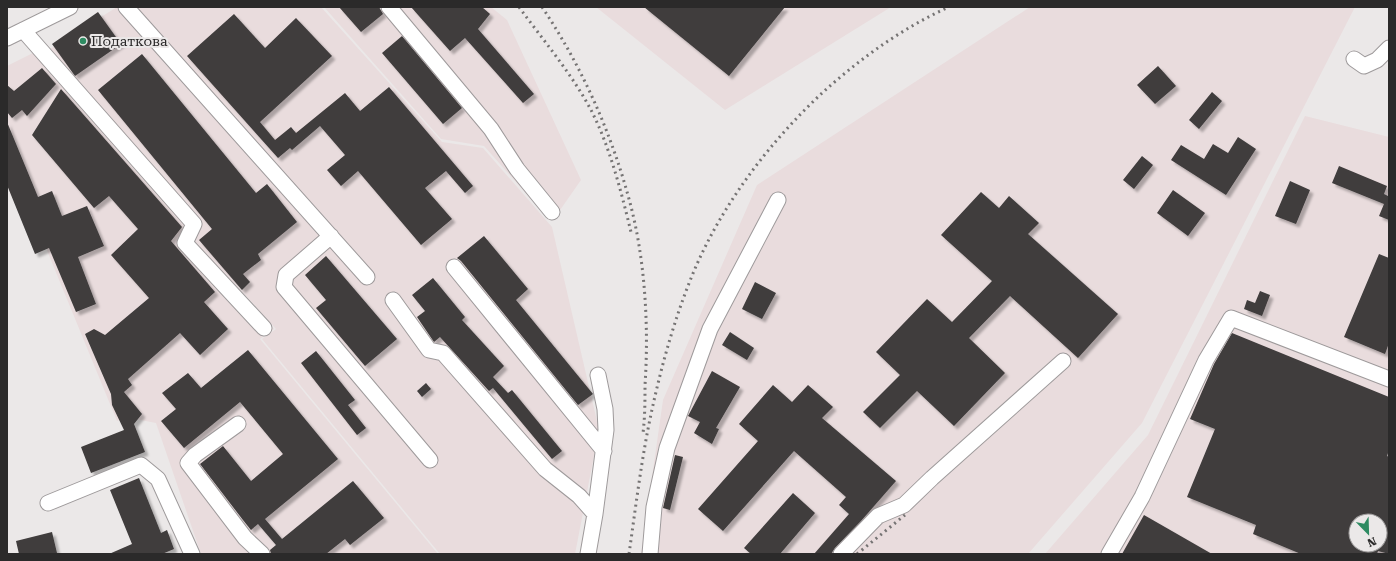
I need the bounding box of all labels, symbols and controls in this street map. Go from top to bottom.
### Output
place label: Податкова [91,33,168,49]
marker: Податкова [78,36,88,46]
north arrow [1348,513,1388,553]
text: N [1365,534,1378,550]

